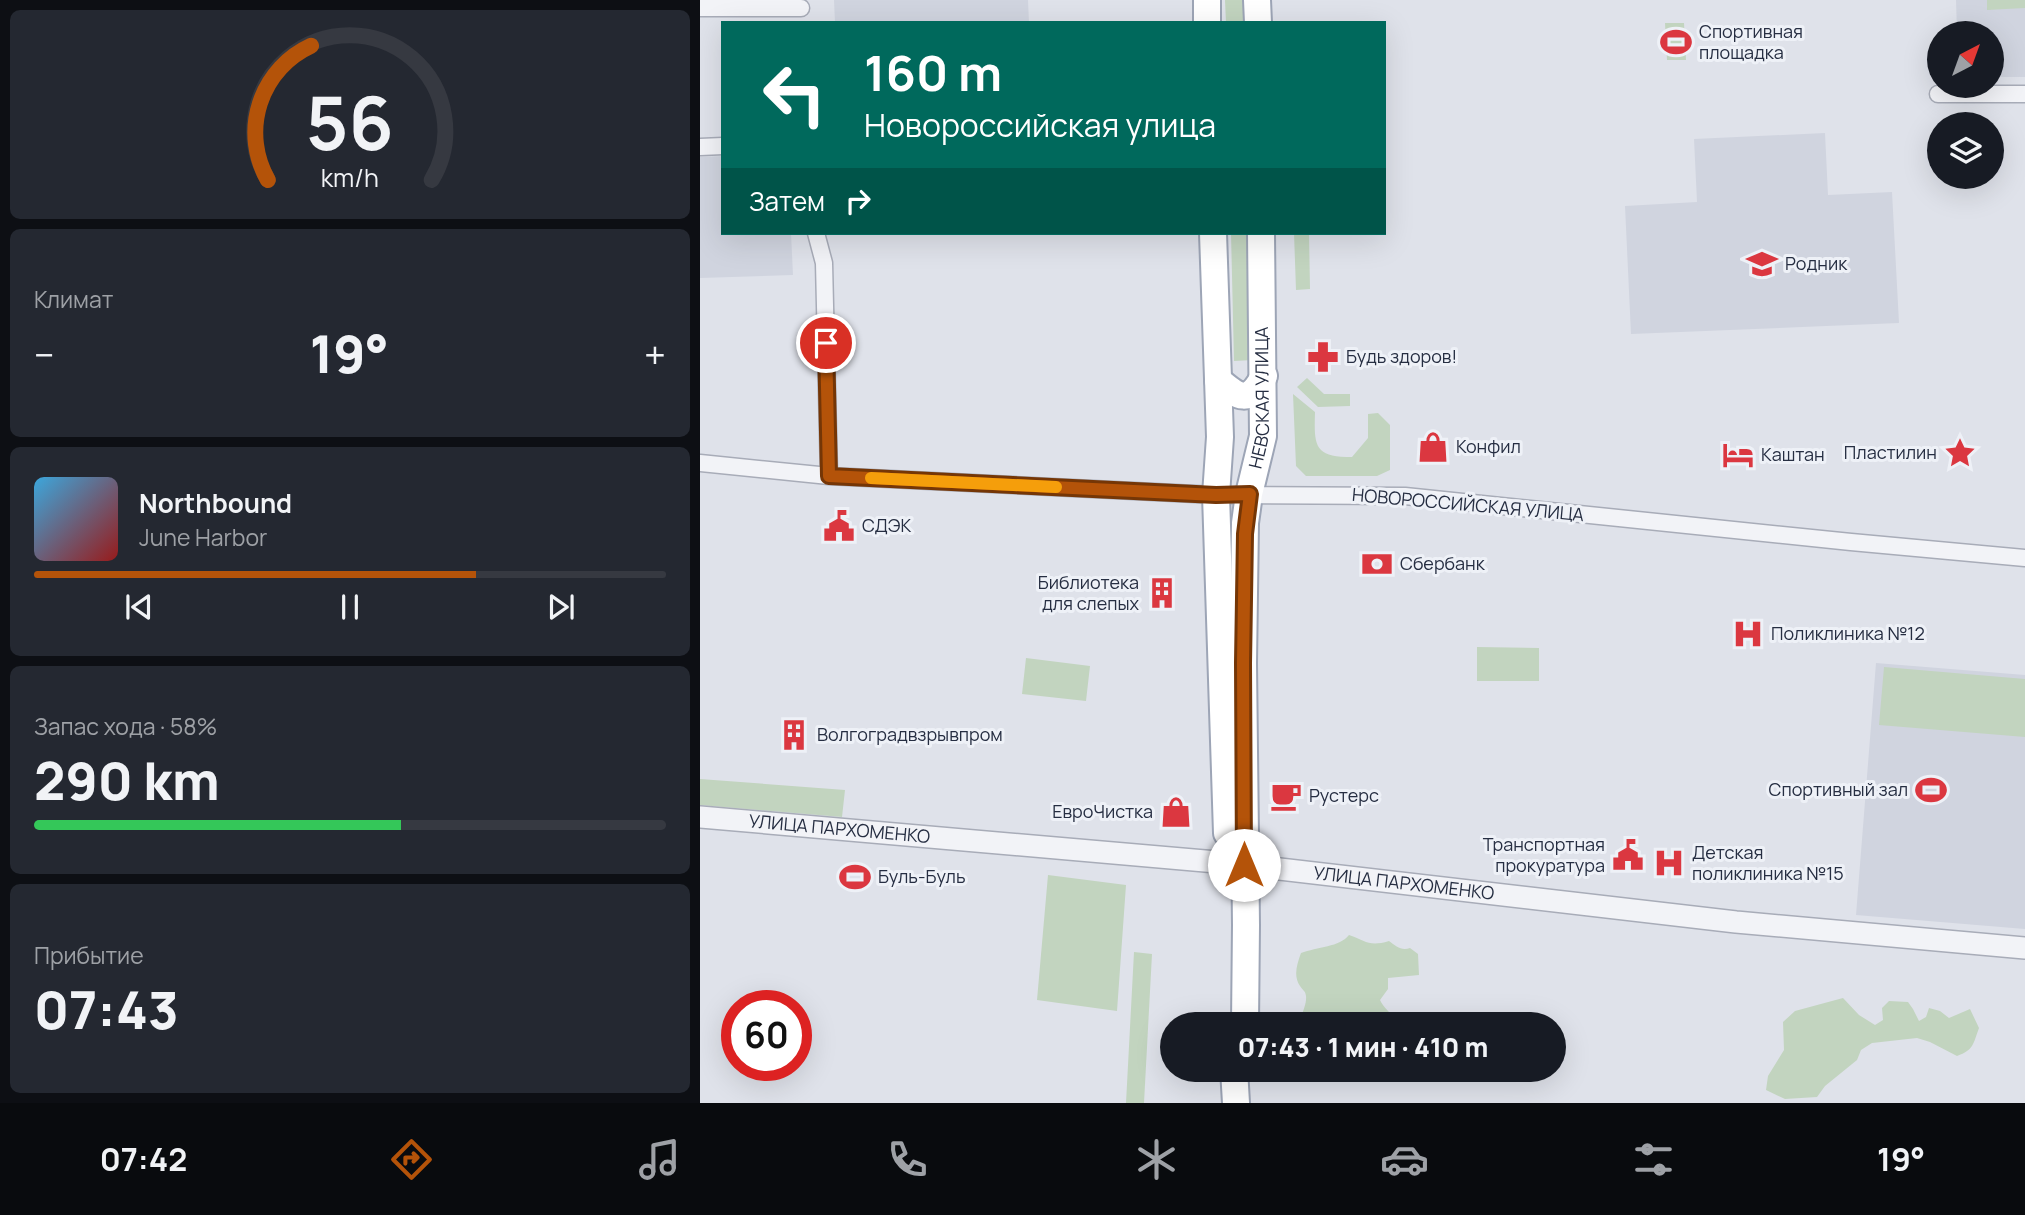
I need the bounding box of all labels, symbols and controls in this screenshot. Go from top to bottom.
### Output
place label: Спортивная площадка [1699,19,1803,64]
north arrow [1927,21,2004,98]
map controls [1927,21,2004,189]
sports icon: Спортивная площадка [1659,25,1693,59]
text: 160 m [864,39,1002,106]
icon: left [749,49,840,140]
text: 56 [306,73,394,173]
text: Новороссийская улица [864,103,1216,147]
button: layers [1927,112,2004,189]
text: km/h [321,160,379,195]
icon: right [839,182,877,220]
text: Затем [749,183,825,219]
school or university icon: Родник [1745,247,1779,281]
place label: Родник [1785,251,1848,275]
text: Климат [34,283,113,315]
pin [796,313,856,373]
text: 19° [310,318,389,389]
icon: arrive [807,324,845,362]
street label: НЕВСКАЯ УЛИЦА [1243,326,1274,471]
text: − [34,328,55,380]
text: + [644,328,666,380]
pharmacy icon: Будь здоров! [1306,340,1340,374]
place label: Будь здоров! [1346,344,1457,368]
shop icon: Конфил [1416,430,1450,464]
place label: Конфил [1456,434,1521,458]
place icon: Пластилин [1943,436,1977,470]
hotel icon: Каштан [1721,438,1755,472]
place label: Пластилин [1844,440,1937,464]
place label: Каштан [1761,442,1825,466]
street label: НОВОРОССИЙСКАЯ УЛИЦА [1351,482,1586,526]
text: Northbound [139,485,292,521]
public building icon: СДЭК [822,509,856,543]
place label: СДЭК [862,513,911,537]
text: June Harbor [139,521,267,553]
bank icon: Сбербанк [1360,547,1394,581]
place label: Сбербанк [1400,551,1486,575]
place label: Библиотека для слепых [1038,570,1140,615]
building icon: Библиотека для слепых [1145,576,1179,610]
icon: previous [120,588,158,626]
icon: pause [331,588,369,626]
icon: next [542,588,580,626]
hospital icon: Поликлиника №12 [1731,617,1765,651]
place label: Поликлиника №12 [1771,621,1925,645]
text: Запас хода · 58% [34,710,217,742]
building icon: Волгоградвзрывпром [777,718,811,752]
place label: Волгоградвзрывпром [817,722,1003,746]
text: 290 km [34,745,220,816]
sports icon: Спортивный зал [1914,773,1948,807]
place label: Спортивный зал [1769,777,1908,801]
cafe icon: Рустерс [1269,779,1303,813]
place label: Рустерс [1309,783,1379,807]
shop icon: ЕвроЧистка [1159,795,1193,829]
place label: ЕвроЧистка [1052,799,1153,823]
street label: УЛИЦА ПАРХОМЕНКО [748,808,931,848]
position arrow [1207,828,1281,902]
place label: Транспортная прокуратура [1483,832,1605,877]
public building icon: Транспортная прокуратура [1611,838,1645,872]
place label: Детская поликлиника №15 [1692,840,1844,885]
hospital icon: Детская поликлиника №15 [1652,846,1686,880]
sports icon: Буль-Буль [838,860,872,894]
street label: УЛИЦА ПАРХОМЕНКО [1312,860,1496,905]
place label: Буль-Буль [878,864,966,888]
text: Прибытие [34,939,144,971]
text: 07:43 [34,974,179,1045]
speed limit sign: 60 [721,990,812,1081]
text: 07:43 · 1 мин · 410 m [1238,1029,1488,1065]
icon: directions [387,1135,436,1184]
icon: music [635,1135,684,1184]
icon: phone [883,1135,932,1184]
icon: climate [1132,1135,1181,1184]
icon: car [1380,1135,1429,1184]
icon: filters [1629,1135,1678,1184]
text: 07:42 [100,1137,187,1181]
text: 19° [1877,1137,1925,1181]

